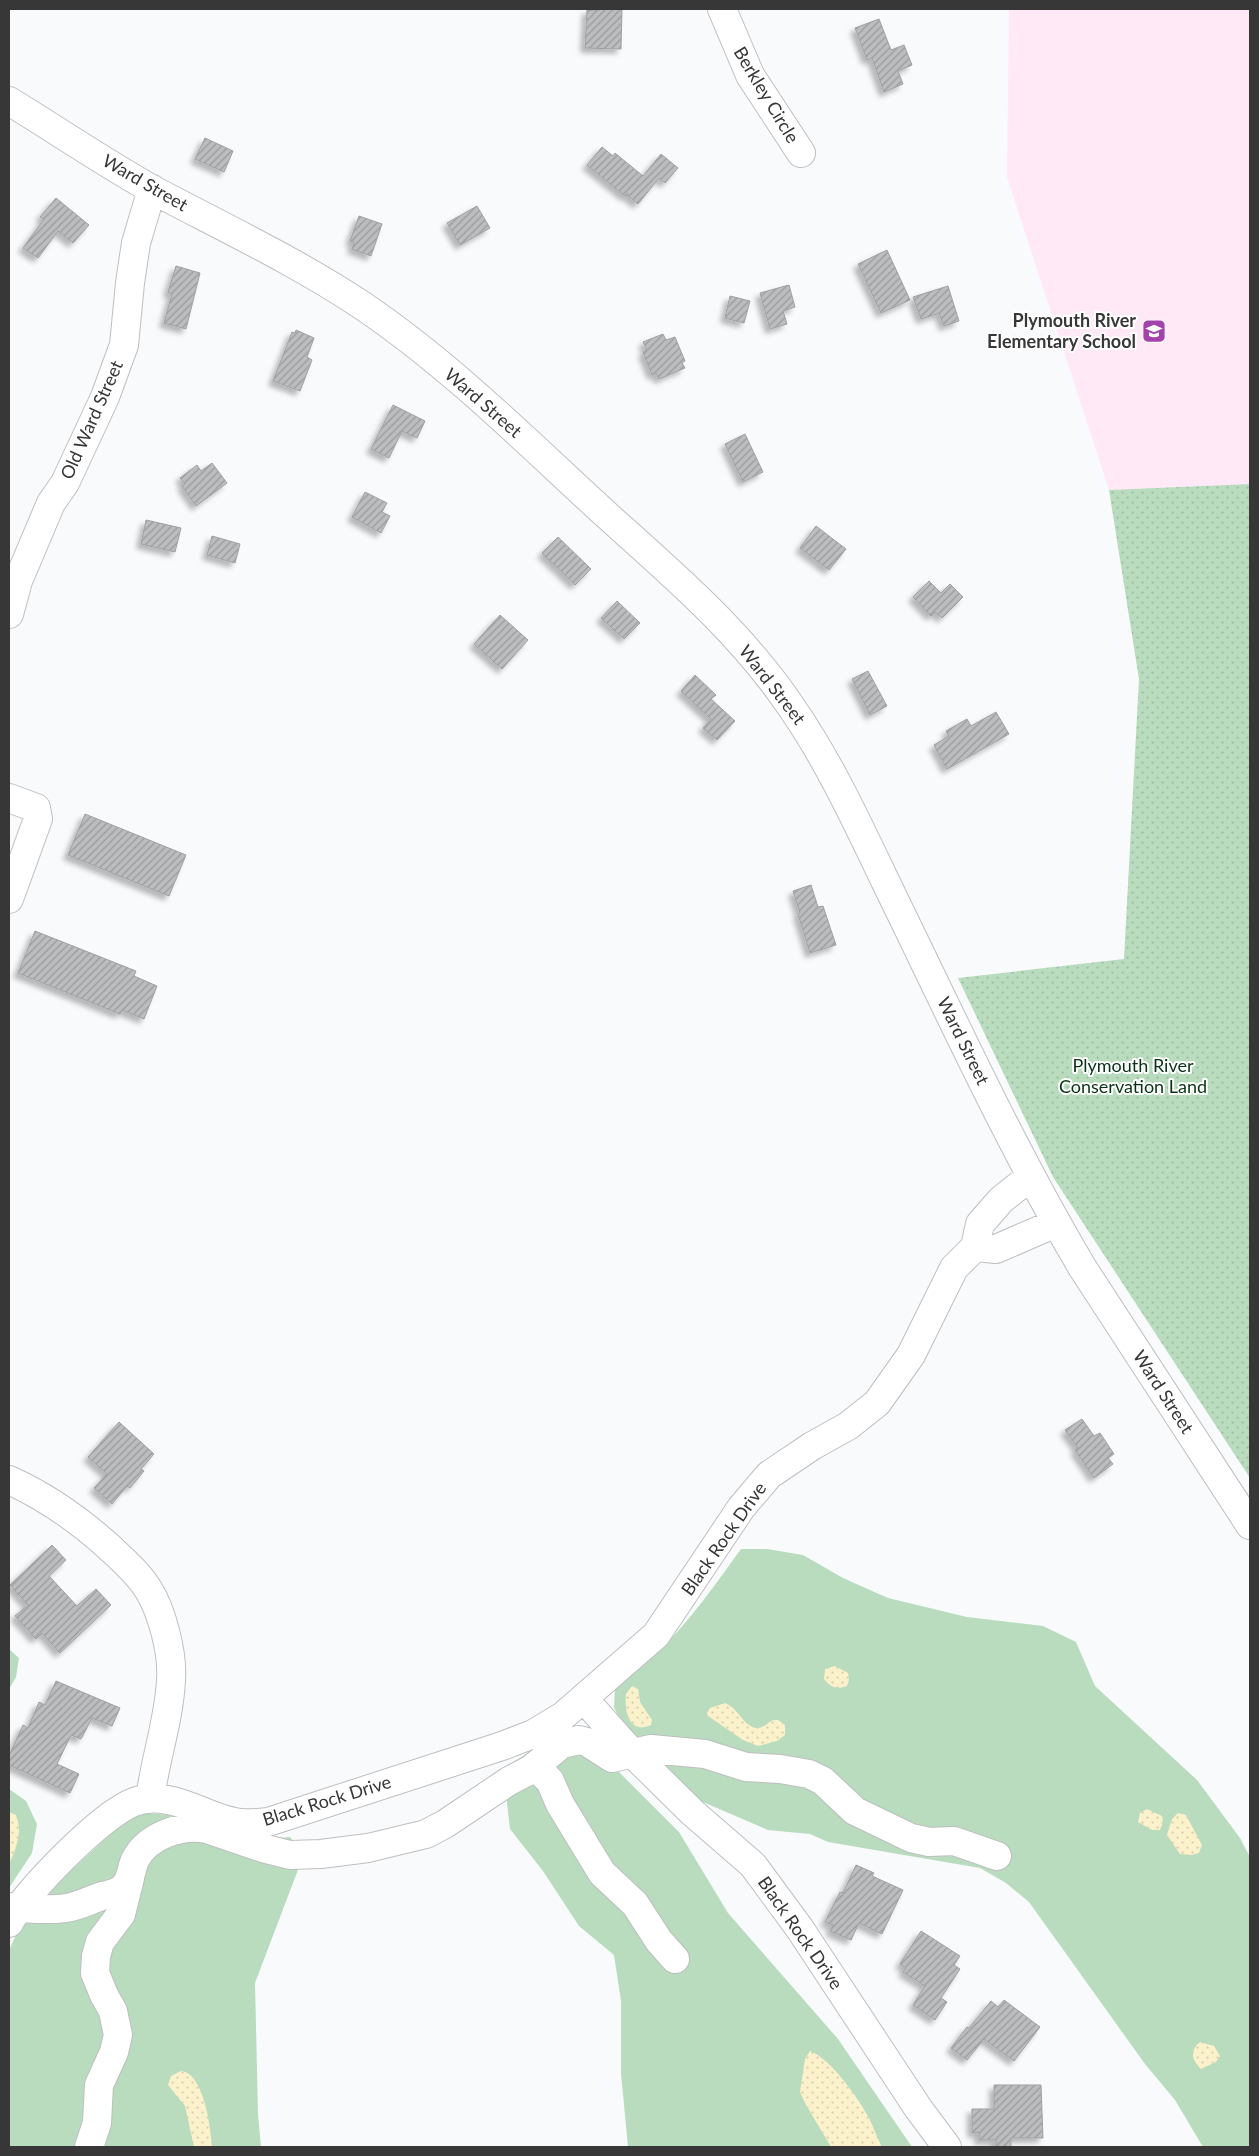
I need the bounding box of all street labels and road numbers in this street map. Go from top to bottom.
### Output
street label: Berkley Circle [729,42,804,147]
street label: Ward Street [99,149,193,216]
street label: Old Ward Street [55,356,127,482]
street label: Ward Street [441,363,527,442]
street label: Ward Street [735,640,811,729]
street label: Ward Street [933,993,995,1088]
street label: Ward Street [1129,1346,1199,1438]
street label: Black Rock Drive [676,1478,770,1599]
street label: Black Rock Drive [260,1770,394,1830]
street label: Black Rock Drive [754,1872,848,1993]

